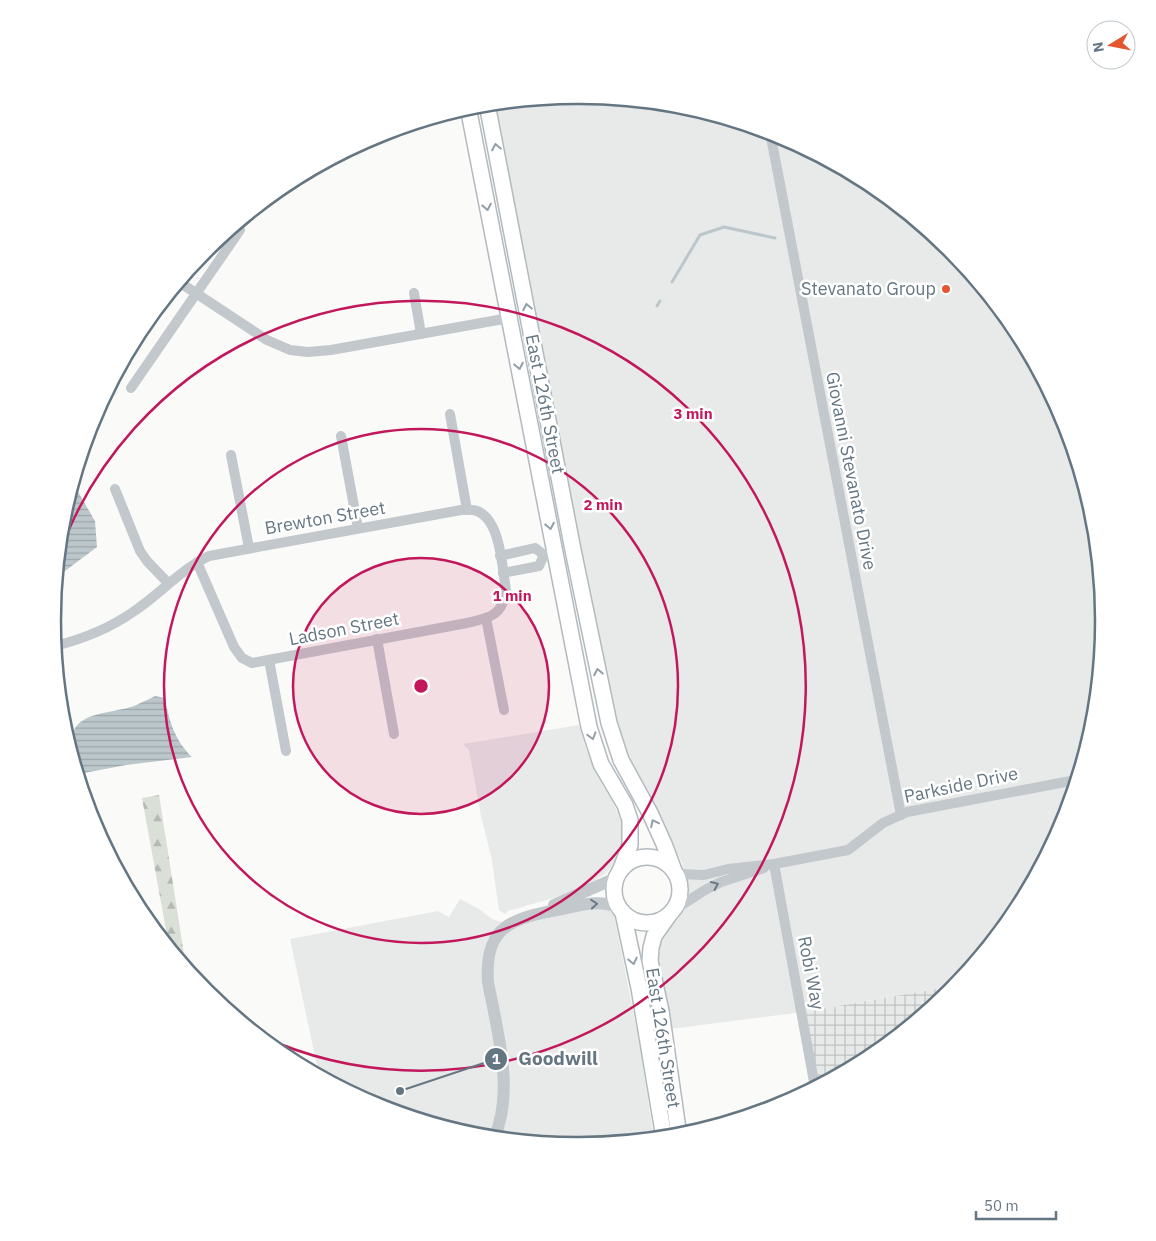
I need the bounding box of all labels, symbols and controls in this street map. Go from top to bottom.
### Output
north arrow [1086,20,1136,70]
text: N [1088,41,1108,54]
one-way arrow [491,143,501,152]
one-way arrow [482,202,492,211]
place label: Stevanato Group [801,277,936,300]
marker: Stevanato Group [940,283,952,295]
one-way arrow [522,302,532,311]
street label: East 126th Street [521,332,570,476]
one-way arrow [513,362,523,371]
street label: Giovanni Stevanato Drive [821,370,882,572]
text: 3 min [673,404,713,423]
text: 2 min [583,495,623,514]
street label: Brewton Street [263,496,387,539]
one-way arrow [544,521,555,530]
text: 1 min [492,586,532,605]
street label: Ladson Street [287,607,401,650]
one-way arrow [593,668,604,677]
centre of rings [412,677,430,695]
one-way arrow [587,732,597,740]
street label: Parkside Drive [902,761,1020,808]
one-way arrow [650,819,661,828]
one-way arrow [710,880,719,891]
one-way arrow [590,898,598,909]
street label: Robi Way [793,934,830,1012]
one-way arrow [627,957,638,965]
street label: East 126th Street [641,966,686,1110]
callout: Goodwill [484,1042,608,1076]
text: Goodwill [518,1046,598,1070]
text: 1 [491,1049,501,1068]
scale bar [976,1188,1056,1220]
text: 50 m [984,1196,1019,1215]

